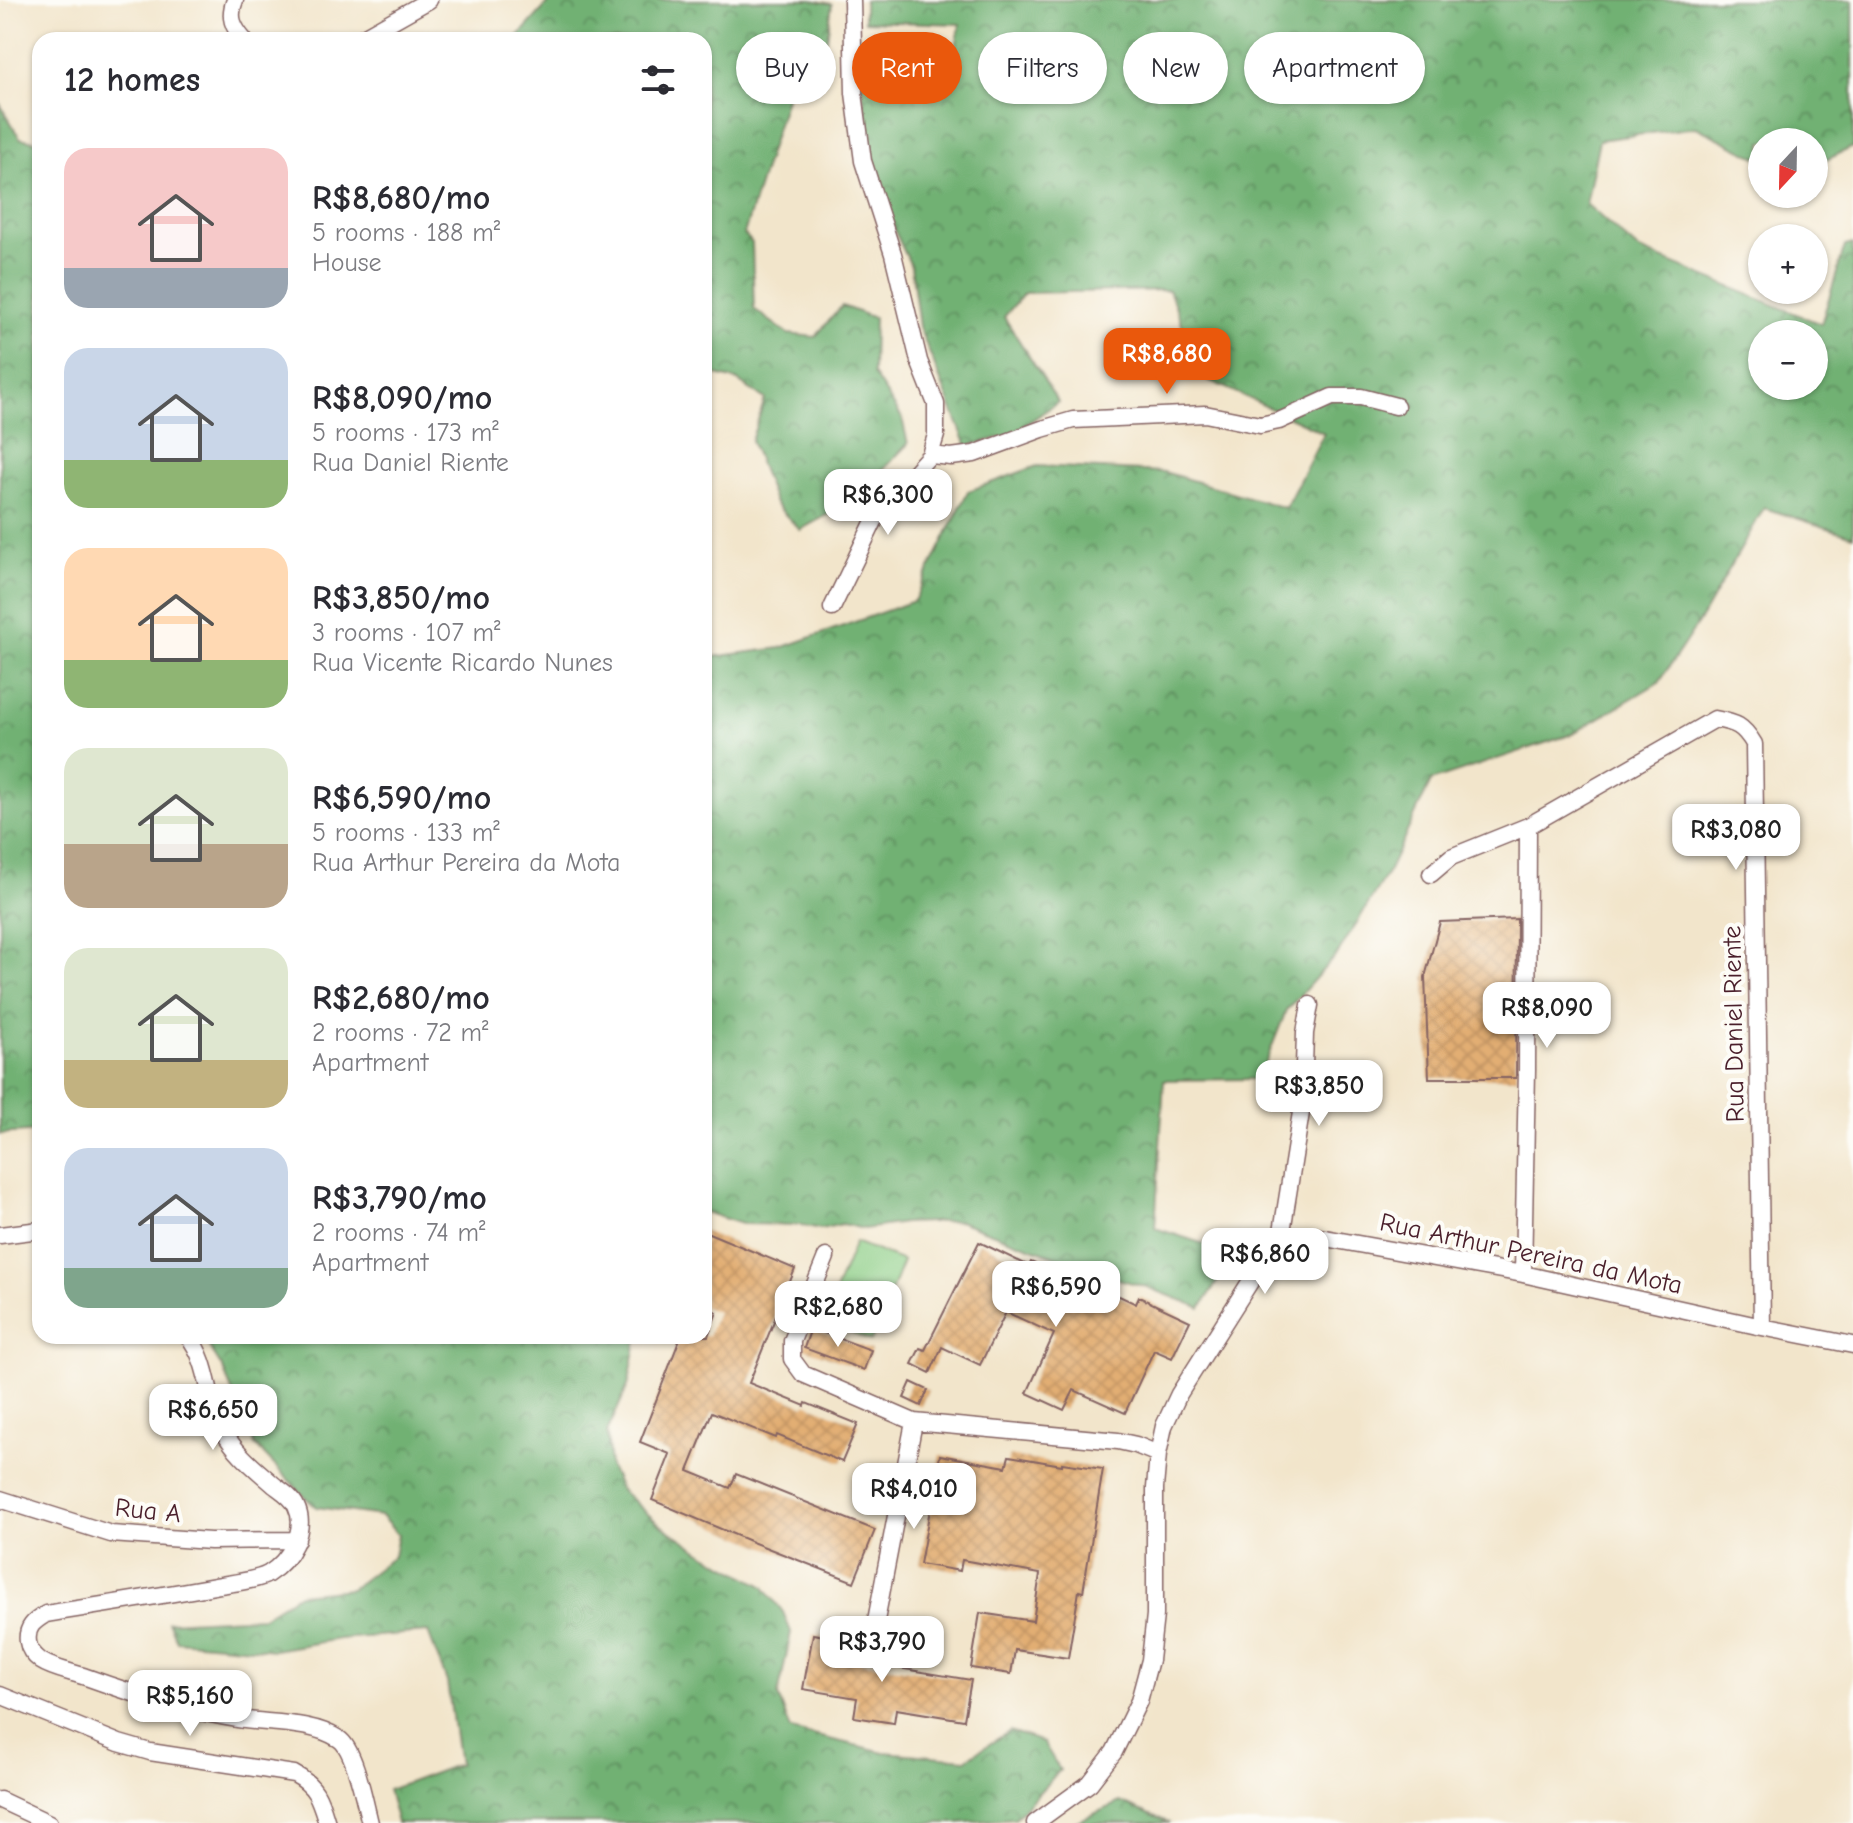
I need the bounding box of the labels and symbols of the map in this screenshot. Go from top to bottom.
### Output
north arrow [1748,128,1828,208]
pin: R$8,680 [1093,328,1241,396]
pin: R$6,300 [814,469,962,537]
pin: R$3,080 [1662,804,1810,872]
street label: Rua Daniel Riente [1717,925,1751,1123]
pin: R$8,090 [1473,982,1621,1050]
pin: R$3,850 [1245,1060,1393,1128]
street label: Rua Arthur Pereira da Mota [1377,1207,1685,1301]
pin: R$6,860 [1191,1228,1339,1296]
pin: R$6,590 [982,1261,1130,1329]
pin: R$2,680 [764,1281,912,1349]
pin: R$6,650 [139,1384,287,1452]
pin: R$4,010 [840,1463,988,1531]
street label: Rua A [114,1493,182,1529]
pin: R$3,790 [808,1616,956,1684]
pin: R$5,160 [116,1670,264,1738]

